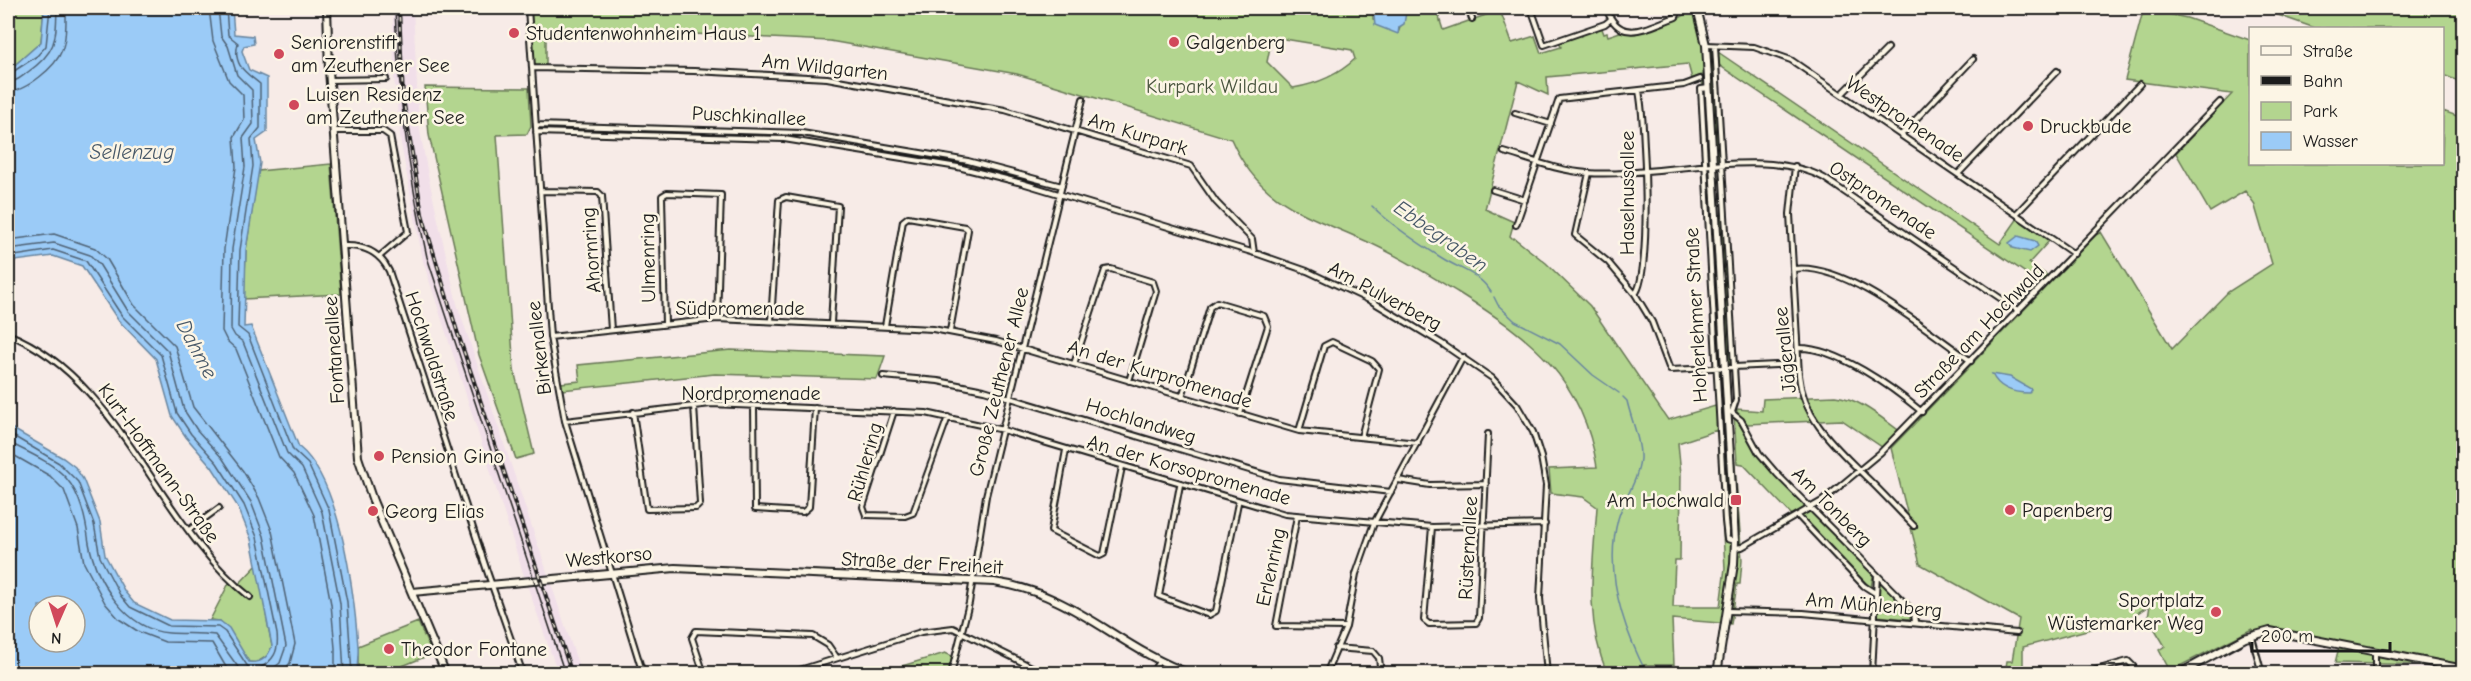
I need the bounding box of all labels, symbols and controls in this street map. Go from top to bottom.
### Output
place label: Studentenwohnheim Haus 1 [526,22,761,45]
marker: Studentenwohnheim Haus 1 [507,26,521,40]
legend [2249,27,2444,165]
place label: Seniorenstift am Zeuthener See [291,31,450,77]
place label: Galgenberg [1186,31,1285,54]
marker: Galgenberg [1167,35,1181,49]
text: Straße [2303,41,2353,62]
marker: Seniorenstift am Zeuthener See [272,47,286,61]
street label: Am Wildgarten [761,49,889,85]
street label: Westpromenade [1842,71,1968,167]
text: Bahn [2303,71,2343,92]
park label: Kurpark Wildau [1146,75,1278,98]
place label: Luisen Residenz am Zeuthener See [306,83,465,129]
marker: Luisen Residenz am Zeuthener See [287,98,301,112]
text: Park [2303,101,2338,122]
street label: Puschkinallee [691,102,807,130]
street label: Am Kurpark [1086,108,1191,160]
place label: Druckbude [2040,115,2132,138]
marker: Druckbude [2021,119,2035,133]
street label: Haselnussallee [1616,131,1639,255]
text: Wasser [2303,131,2359,152]
water label: Sellenzug [90,140,174,164]
street label: Ostpromenade [1825,156,1941,244]
water label: Ebbegraben [1390,195,1492,277]
street label: Ahornring [577,206,605,294]
street label: Ulmenring [636,213,660,303]
street label: Hoherlehmer Straße [1680,227,1712,403]
street label: Am Pulverberg [1324,256,1446,336]
street label: Straße am Hochwald [1909,259,2049,403]
street label: Große Zeuthener Allee [964,285,1034,479]
street label: Hochwaldstraße [400,288,464,424]
street label: Fontaneallee [319,295,349,405]
street label: Südpromenade [675,297,805,320]
street label: Birkenallee [522,300,556,396]
street label: Jägerallee [1769,306,1801,394]
water label: Dahme [172,315,223,383]
street label: An der Kurpromenade [1065,335,1255,413]
street label: Kurt-Hoffmann-Straße [93,379,225,547]
street label: Nordpromenade [681,382,821,405]
street label: Hochlandweg [1083,393,1199,449]
street label: Rühlering [843,420,887,504]
street label: An der Korsopromenade [1085,430,1293,510]
place label: Pension Gino [391,445,504,468]
marker: Pension Gino [372,449,386,463]
street label: Am Tonberg [1787,462,1877,552]
place label: Am Hochwald [1607,489,1724,512]
marker: Am Hochwald [1729,493,1743,507]
street label: Rüsternallee [1454,496,1482,600]
place label: Papenberg [2022,499,2113,522]
place label: Georg Elias [385,500,484,523]
marker: Papenberg [2003,503,2017,517]
marker: Georg Elias [366,504,380,518]
street label: Erlenring [1251,526,1291,608]
street label: Westkorso [565,542,653,572]
street label: Straße der Freiheit [841,547,1005,579]
street label: Am Mühlenberg [1805,588,1943,622]
place label: Sportplatz Wüstemarker Weg [2048,589,2204,635]
north arrow [27,594,87,654]
marker: Sportplatz Wüstemarker Weg [2209,605,2223,619]
scale bar [2252,615,2390,653]
text: 200 m [2261,626,2313,647]
text: N [51,629,62,647]
place label: Theodor Fontane [401,638,547,661]
marker: Theodor Fontane [382,642,396,656]

